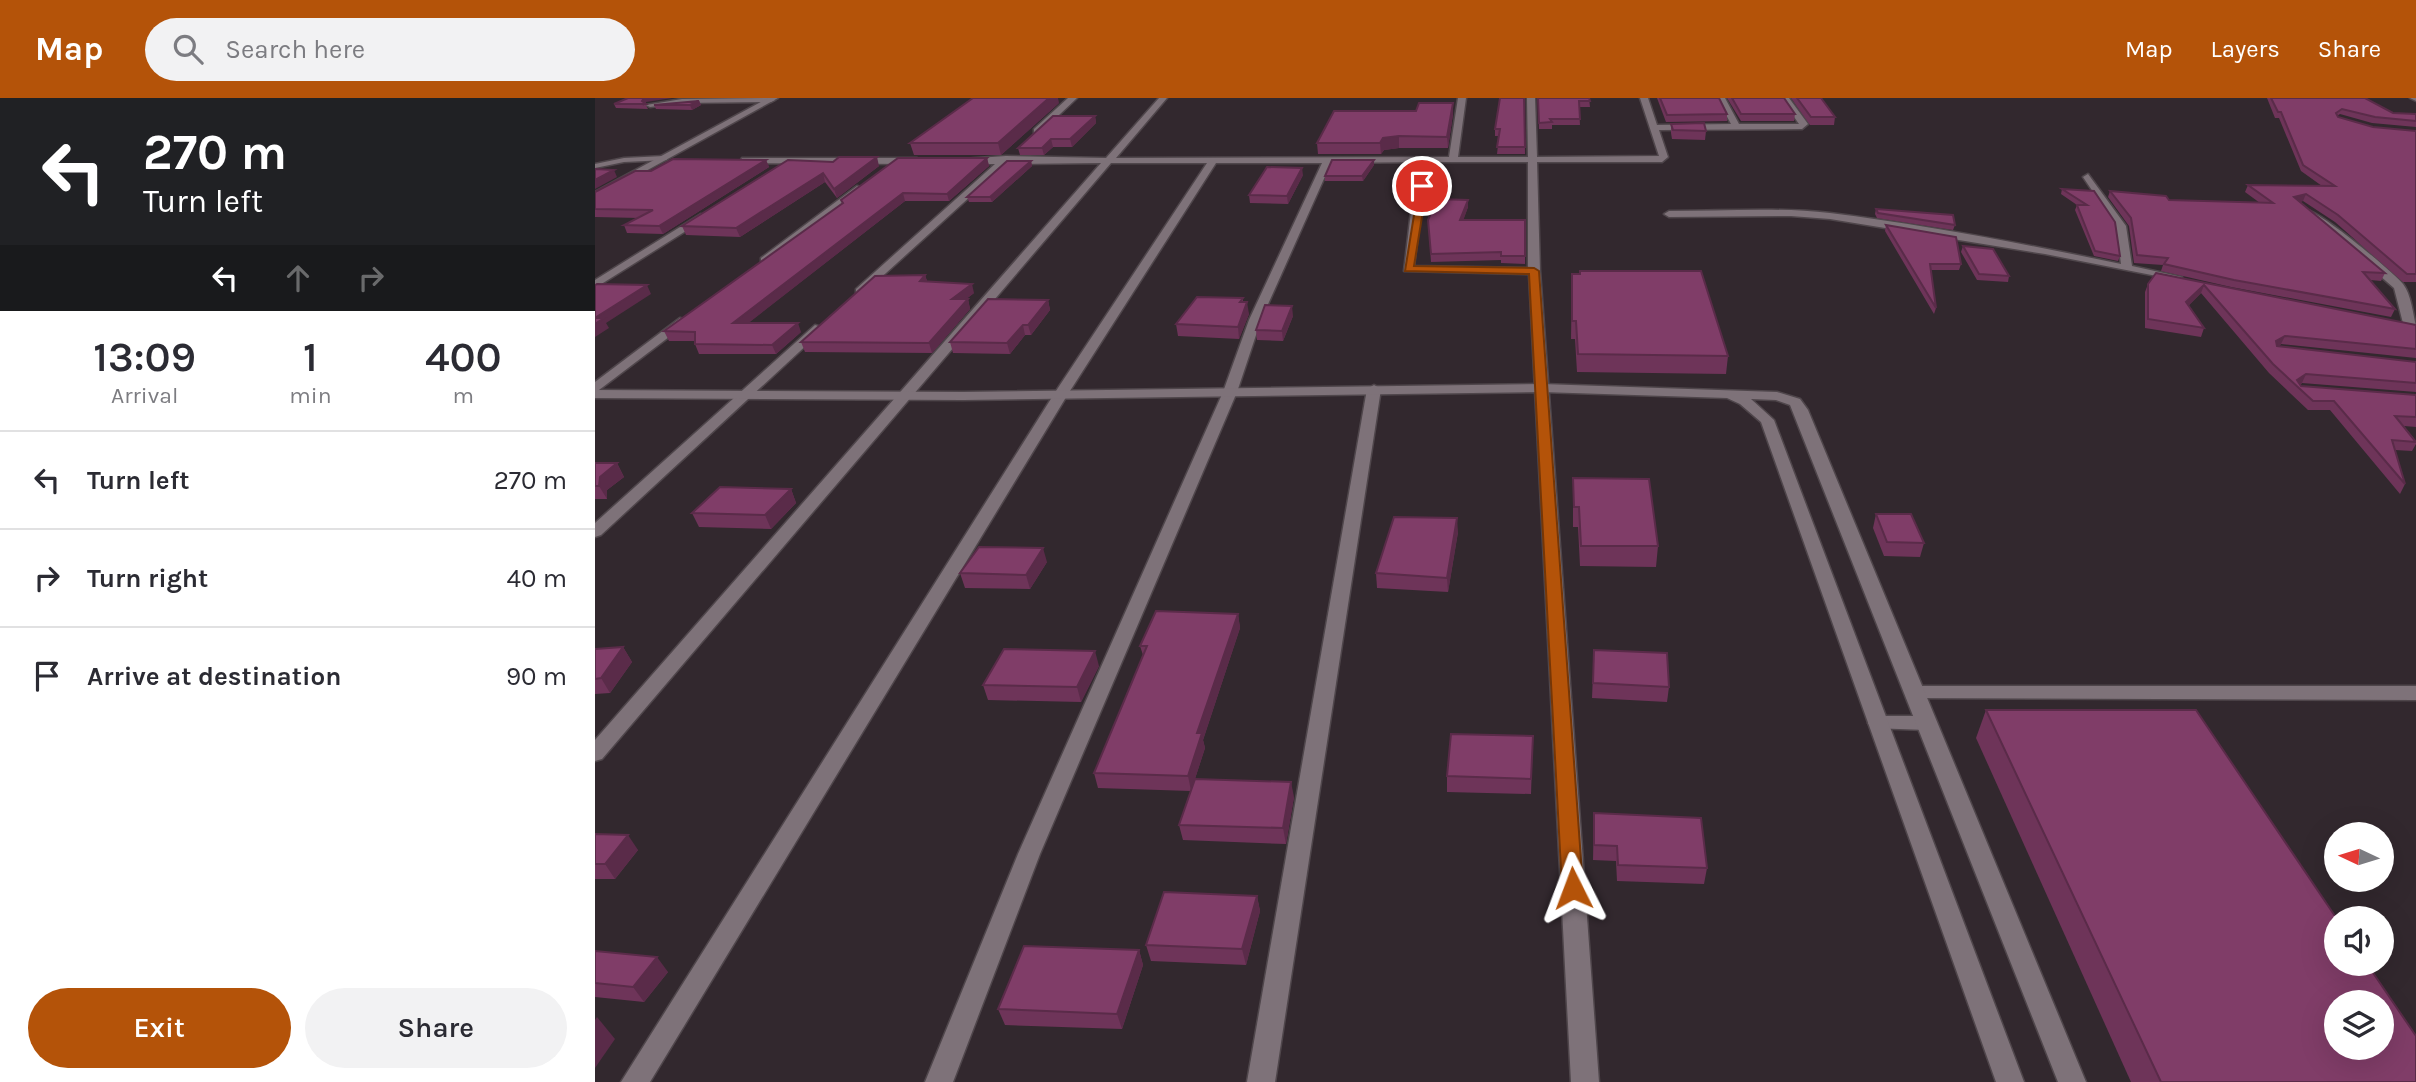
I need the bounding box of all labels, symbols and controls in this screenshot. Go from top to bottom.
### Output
search box [145,18,635,81]
text: Map [35,30,103,68]
icon: search [169,30,207,68]
text: Search here [225,34,365,65]
text: Map [2125,35,2173,63]
text: Layers [2211,35,2280,63]
text: Share [2318,35,2381,63]
text: 270 m [143,124,287,181]
icon: left [28,126,119,217]
pin [1392,156,1452,216]
icon: arrive [1403,167,1441,205]
text: Turn left [143,183,263,220]
icon: left [206,259,244,297]
icon: ahead [279,259,317,297]
icon: right [352,259,390,297]
text: 13:09 [93,332,196,382]
text: 1 [303,332,318,382]
text: 400 [425,332,502,382]
text: Arrival [111,382,178,409]
text: min [289,382,332,409]
text: m [453,382,474,409]
icon: left [28,461,66,499]
text: Turn left [87,465,189,496]
text: 270 m [494,465,567,496]
icon: right [28,559,66,597]
text: Turn right [87,563,208,594]
text: 40 m [507,563,567,594]
icon: arrive [28,657,66,695]
text: Arrive at destination [87,661,341,692]
text: 90 m [506,661,567,692]
north arrow [2324,822,2394,892]
map controls [2324,822,2394,1060]
position arrow [1536,851,1610,925]
button: sound [2324,906,2394,976]
button: Exit [28,988,291,1068]
button: Share [305,988,567,1068]
button: layers [2324,990,2394,1060]

